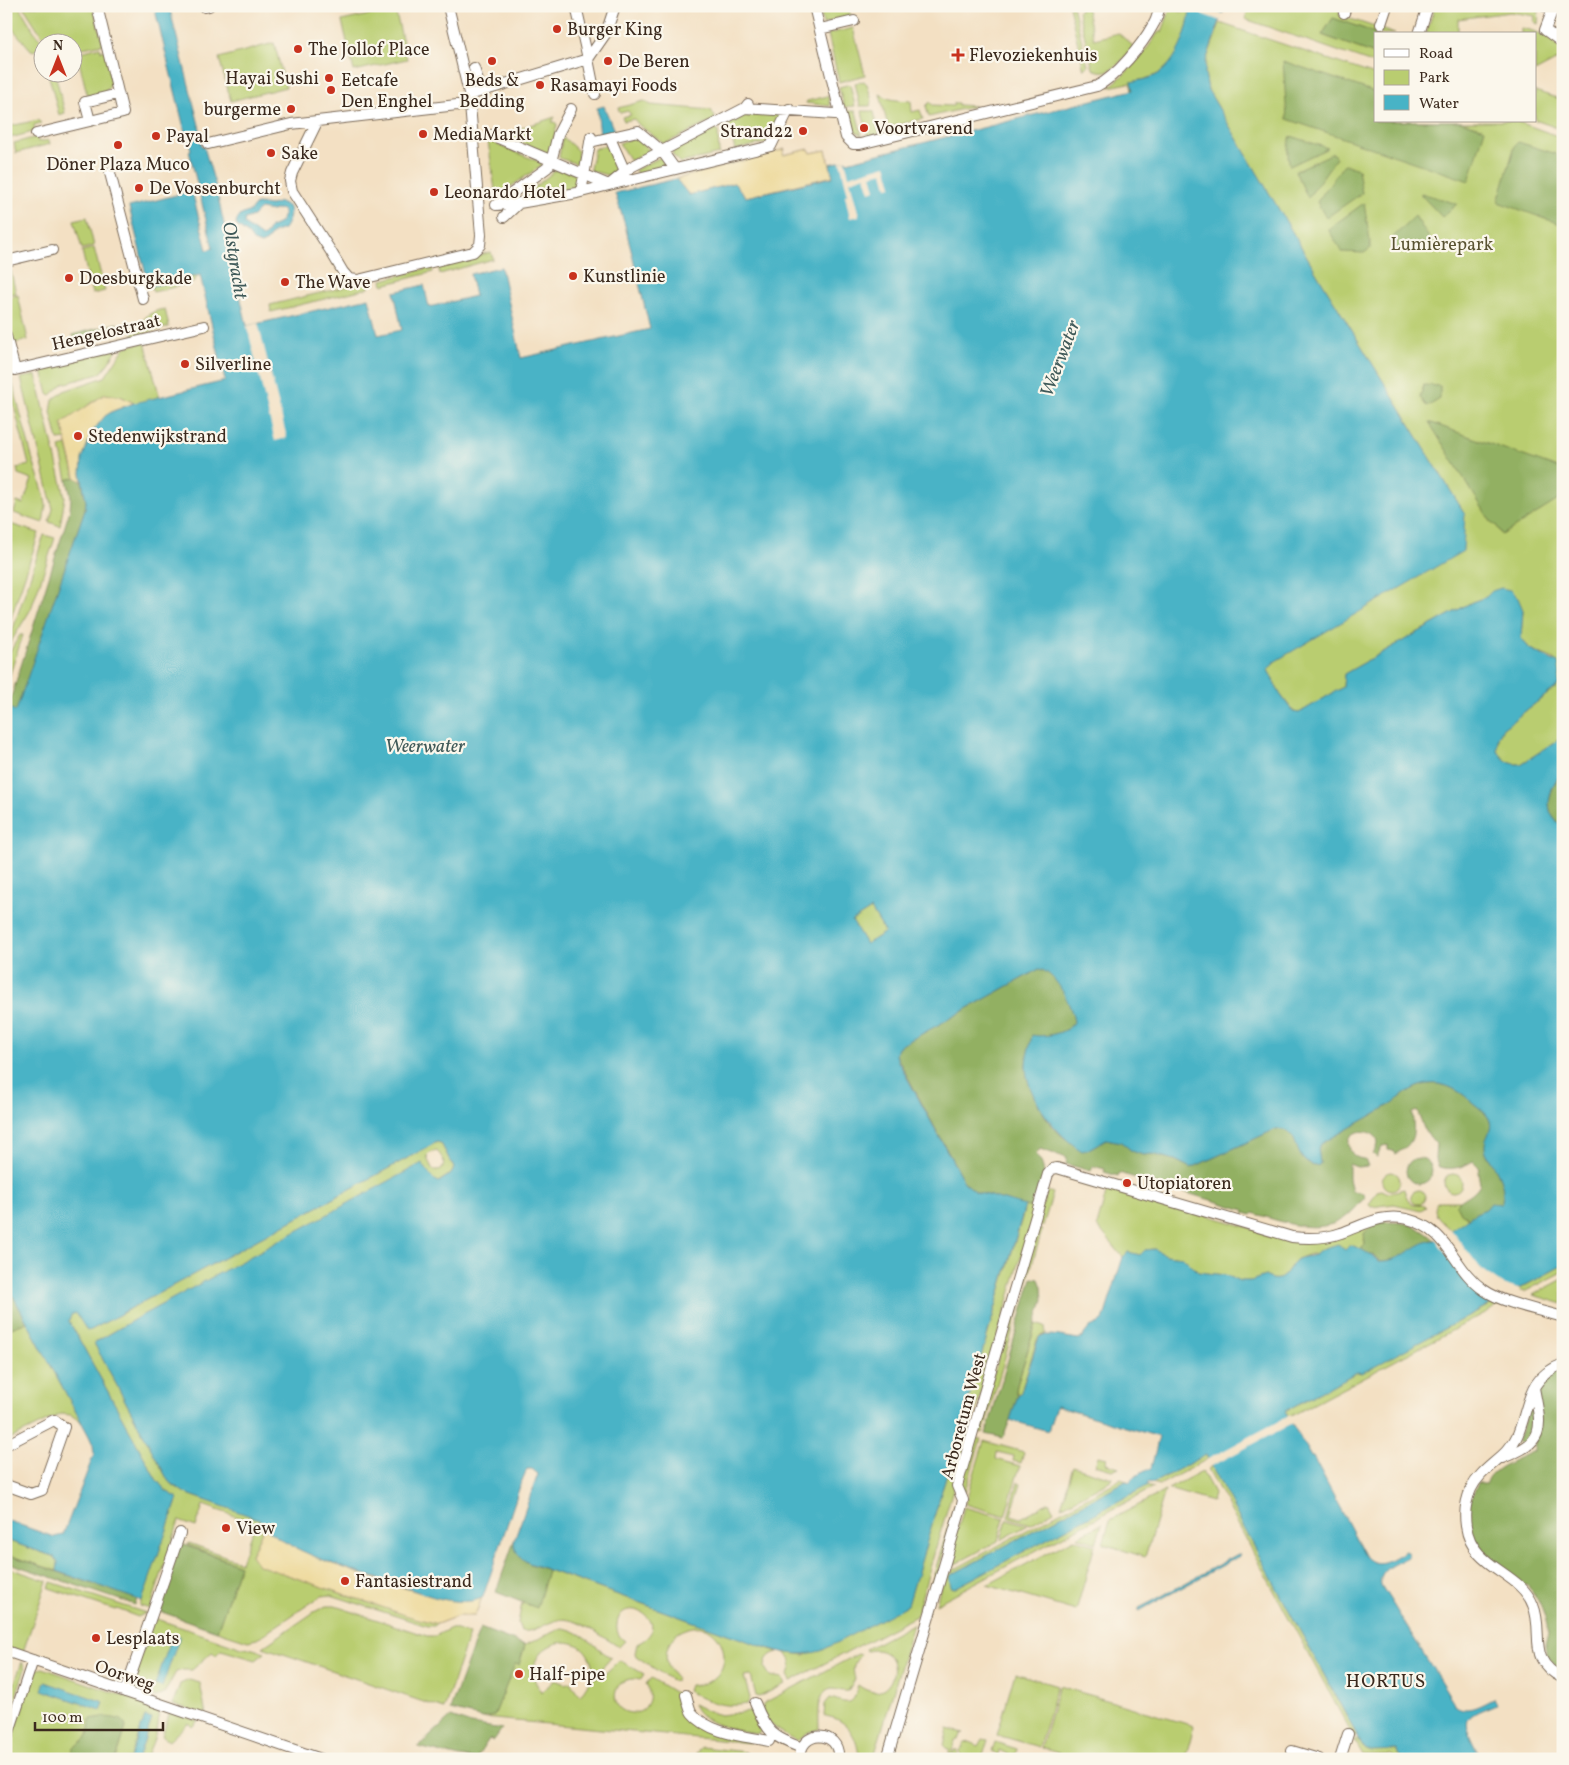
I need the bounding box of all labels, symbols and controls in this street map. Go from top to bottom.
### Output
place label: Burger King [567,18,662,43]
marker: Burger King [551,23,563,35]
north arrow [32,32,82,82]
legend [1374,32,1536,122]
text: N [53,37,63,56]
place label: The Jollof Place [308,38,430,63]
marker: The Jollof Place [292,43,304,55]
place label: Flevoziekenhuis [969,44,1098,69]
text: Road [1419,44,1453,65]
marker: Flevoziekenhuis [951,48,965,62]
place label: De Beren [618,50,690,75]
marker: Beds & Bedding [486,55,498,67]
marker: De Beren [602,55,614,67]
place label: Hayai Sushi [225,67,319,92]
text: Park [1419,68,1450,89]
place label: Eetcafe Den Enghel [341,69,432,115]
place label: Beds & Bedding [459,69,525,115]
marker: Hayai Sushi [323,72,335,84]
place label: Rasamayi Foods [550,74,677,99]
marker: Rasamayi Foods [534,79,546,91]
marker: Eetcafe Den Enghel [325,84,337,96]
text: Water [1419,94,1459,115]
place label: burgerme [204,98,281,123]
marker: burgerme [285,103,297,115]
place label: Voortvarend [874,117,973,142]
place label: Strand22 [720,120,793,145]
marker: Voortvarend [858,122,870,134]
place label: MediaMarkt [433,123,532,148]
place label: Payal [166,125,209,150]
marker: Strand22 [797,125,809,137]
marker: MediaMarkt [417,128,429,140]
marker: Payal [150,130,162,142]
marker: Döner Plaza Muco [112,139,124,151]
place label: Sake [281,142,318,167]
marker: Sake [265,147,277,159]
place label: Döner Plaza Muco [46,153,190,178]
place label: De Vossenburcht [149,177,281,202]
place label: Leonardo Hotel [444,181,566,206]
marker: De Vossenburcht [133,182,145,194]
marker: Leonardo Hotel [428,186,440,198]
water label: Olstgracht [215,220,253,302]
park label: Lumièrepark [1391,233,1494,258]
place label: Kunstlinie [583,265,666,290]
place label: Doesburgkade [79,267,192,292]
marker: Kunstlinie [567,270,579,282]
place label: The Wave [295,271,371,296]
marker: Doesburgkade [63,272,75,284]
marker: The Wave [279,276,291,288]
street label: Hengelostraat [49,309,163,358]
water label: Weerwater [1034,316,1088,401]
place label: Silverline [195,353,271,378]
marker: Silverline [179,358,191,370]
place label: Stedenwijkstrand [88,425,227,450]
marker: Stedenwijkstrand [72,430,84,442]
water label: Weerwater [385,734,466,760]
place label: Utopiatoren [1137,1172,1232,1197]
marker: Utopiatoren [1121,1177,1133,1189]
street label: Arboretum West [936,1350,993,1483]
place label: View [236,1517,275,1542]
marker: View [220,1522,232,1534]
place label: Fantasiestrand [355,1570,472,1595]
marker: Fantasiestrand [339,1575,351,1587]
place label: Lesplaats [106,1627,180,1652]
marker: Lesplaats [90,1632,102,1644]
street label: Oorweg [91,1655,158,1698]
place label: Half-pipe [529,1663,605,1688]
marker: Half-pipe [513,1668,525,1680]
district label: HORTUS [1346,1669,1426,1695]
scale bar [35,1700,162,1732]
text: 100 m [42,1708,82,1729]

